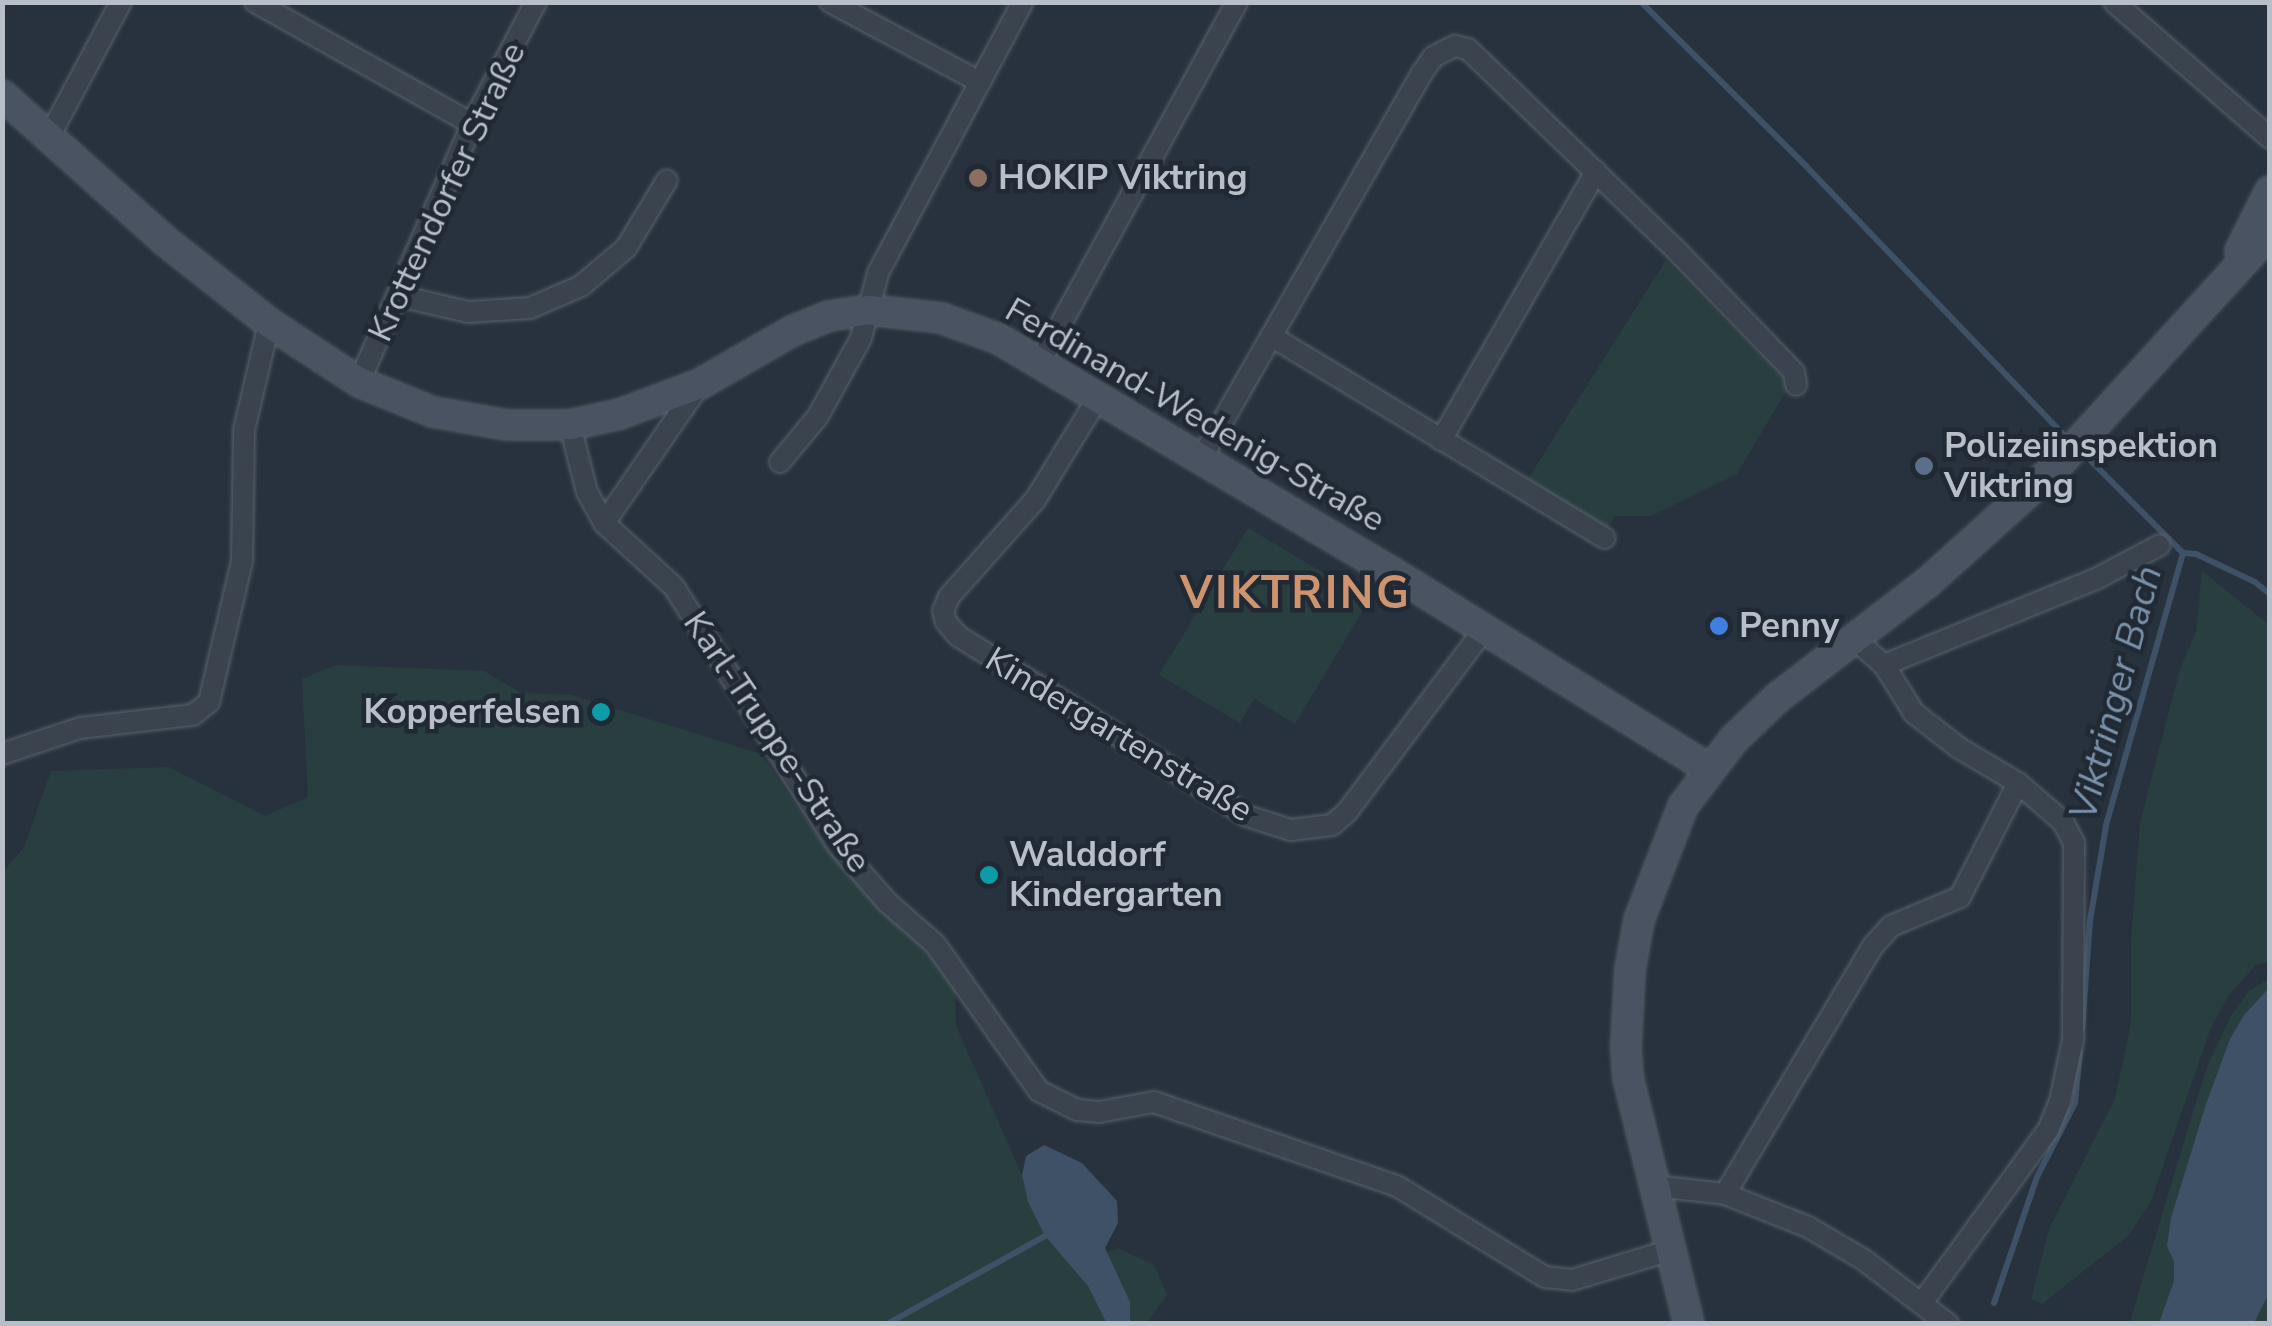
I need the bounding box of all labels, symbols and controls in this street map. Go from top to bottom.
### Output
street label: Krottendorfer Straße [359,36,535,348]
place label: HOKIP Viktring [998,157,1248,199]
marker: HOKIP Viktring [967,167,989,189]
street label: Ferdinand-Wedenig-Straße [998,289,1392,541]
place label: Polizeiinspektion Viktring [1944,425,2218,507]
marker: Polizeiinspektion Viktring [1913,455,1935,477]
water label: Viktringer Bach [2060,561,2172,825]
district label: VIKTRING [1180,567,1412,621]
street label: Karl-Truppe-Straße [674,604,880,880]
place label: Penny [1739,605,1839,647]
marker: Penny [1708,615,1730,637]
street label: Kindergartenstraße [978,639,1260,831]
place label: Kopperfelsen [364,691,581,733]
marker: Kopperfelsen [590,701,612,723]
place label: Walddorf Kindergarten [1009,834,1223,916]
marker: Walddorf Kindergarten [978,864,1000,886]

